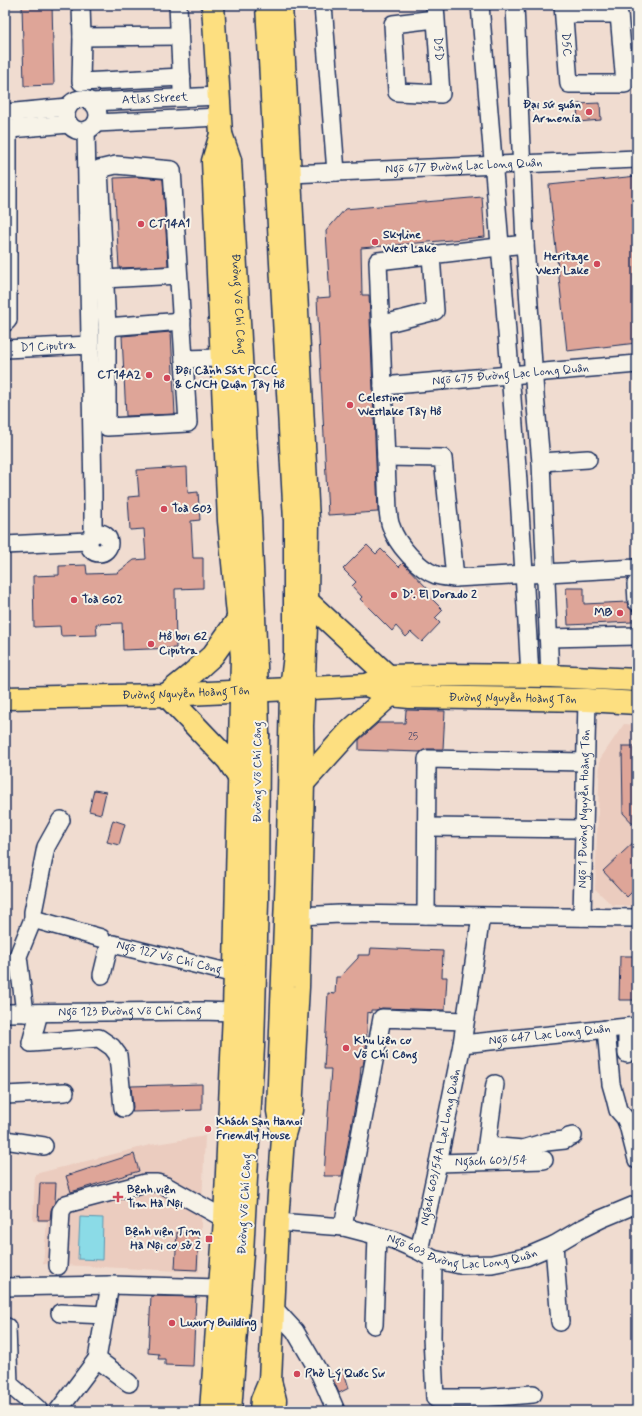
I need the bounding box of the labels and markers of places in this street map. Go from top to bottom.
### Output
place label: Đại sứ quán Armenia [523,97,581,127]
marker: Đại sứ quán Armenia [584,107,594,117]
place label: CT14A1 [149,216,190,232]
marker: CT14A1 [136,219,146,229]
place label: Skyline West Lake [382,227,437,257]
marker: Skyline West Lake [370,237,380,247]
place label: Heritage West Lake [534,249,590,279]
marker: Heritage West Lake [592,259,602,269]
place label: Đội Cảnh Sát PCCC & CNCH Quận Tây Hồ [175,363,286,393]
place label: CT14A2 [97,367,142,383]
marker: CT14A2 [144,370,154,380]
marker: Đội Cảnh Sát PCCC & CNCH Quận Tây Hồ [162,373,172,383]
place label: Celestine Westlake Tây Hồ [357,390,442,420]
marker: Celestine Westlake Tây Hồ [345,400,355,410]
place label: Toà G03 [172,501,212,517]
marker: Toà G03 [159,504,169,514]
place label: D’. El Dorado 2 [402,587,477,603]
marker: D’. El Dorado 2 [389,590,399,600]
place label: Toà G02 [82,592,123,608]
marker: Toà G02 [69,595,79,605]
place label: MB [594,605,613,621]
marker: MB [615,608,625,618]
place label: Hồ bơi G2 Ciputra [159,629,207,659]
marker: Hồ bơi G2 Ciputra [146,639,156,649]
place label: Khu liên cơ Võ Chí Công [354,1033,418,1064]
marker: Khu liên cơ Võ Chí Công [341,1043,351,1053]
place label: Khách Sạn Hanoi Friendly House [216,1114,303,1144]
marker: Khách Sạn Hanoi Friendly House [203,1124,213,1134]
place label: Bệnh viện Tim Hà Nội [127,1182,183,1212]
marker: Bệnh viện Tim Hà Nội [112,1191,124,1203]
place label: Bệnh viện Tim Hà Nội cơ sở 2 [125,1224,201,1254]
marker: Bệnh viện Tim Hà Nội cơ sở 2 [204,1234,214,1244]
place label: Luxury Building [180,1315,257,1332]
marker: Luxury Building [167,1318,177,1328]
place label: Phở Lý Quốc Sư [305,1366,385,1382]
marker: Phở Lý Quốc Sư [292,1369,302,1379]

